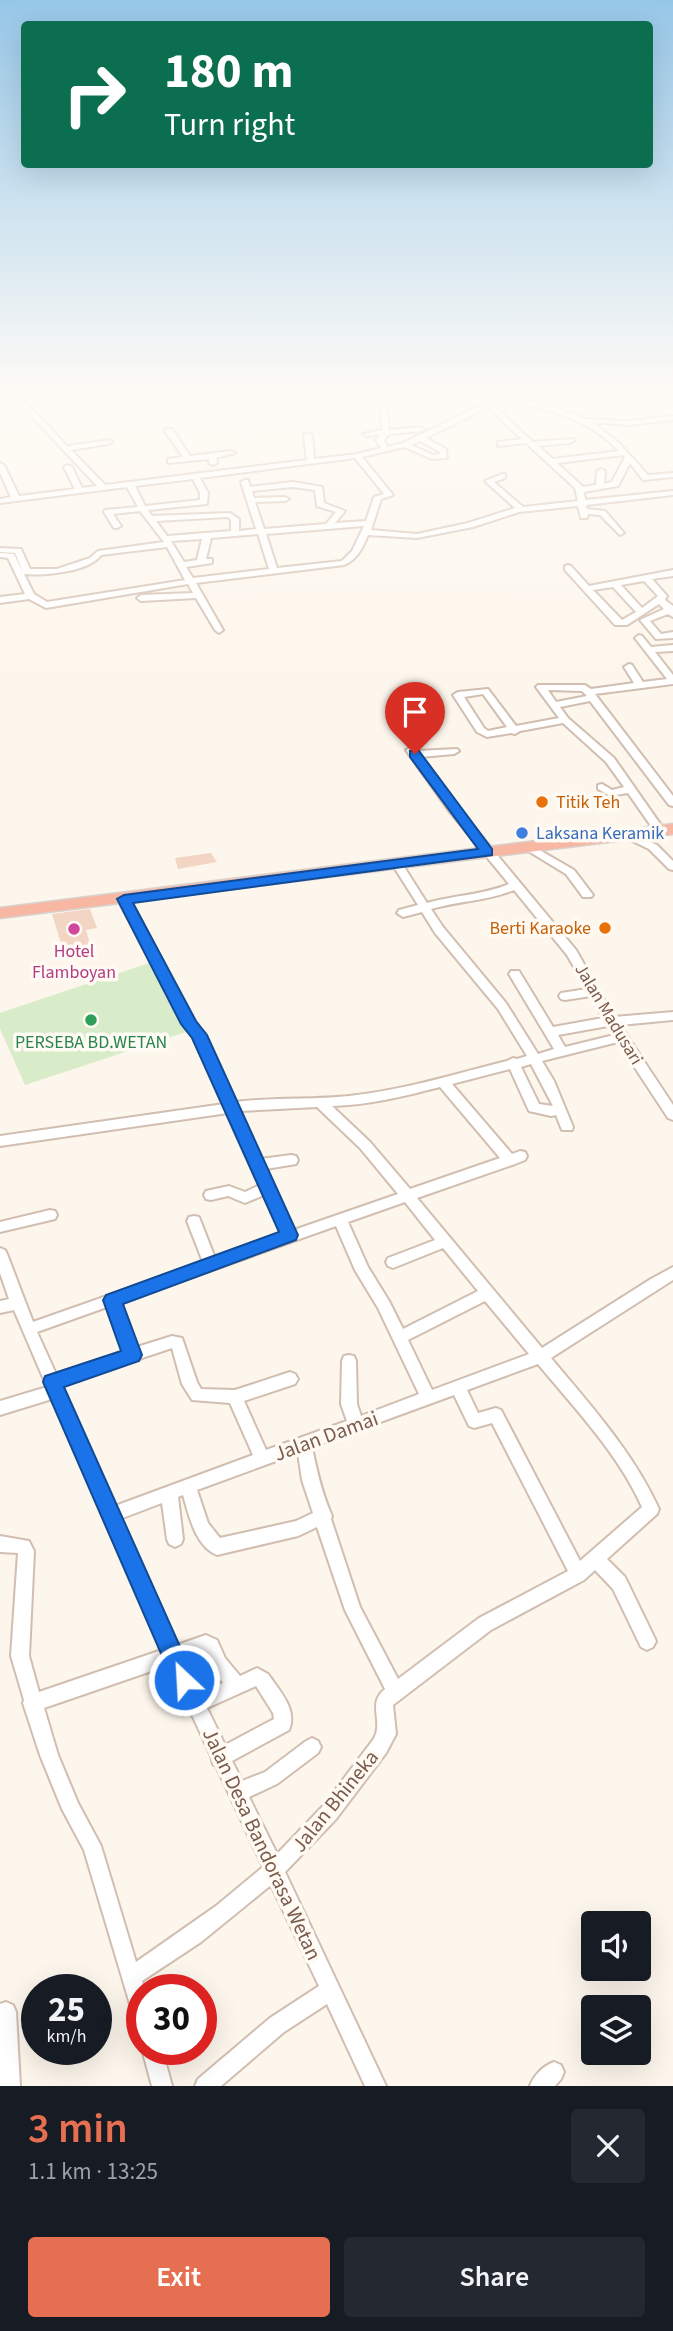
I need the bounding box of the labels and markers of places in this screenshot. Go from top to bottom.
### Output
pin [385,682,445,754]
place label: Titik Teh [556,790,620,815]
marker: Titik Teh [534,794,550,810]
place label: Laksana Keramik [536,821,664,846]
marker: Laksana Keramik [514,825,530,841]
place label: Berti Karaoke [489,916,591,941]
marker: Berti Karaoke [597,920,613,936]
marker: Hotel Flamboyan [66,921,82,937]
place label: Hotel Flamboyan [32,939,116,985]
marker: PERSEBA BD.WETAN [83,1012,99,1028]
place label: PERSEBA BD.WETAN [15,1030,167,1055]

